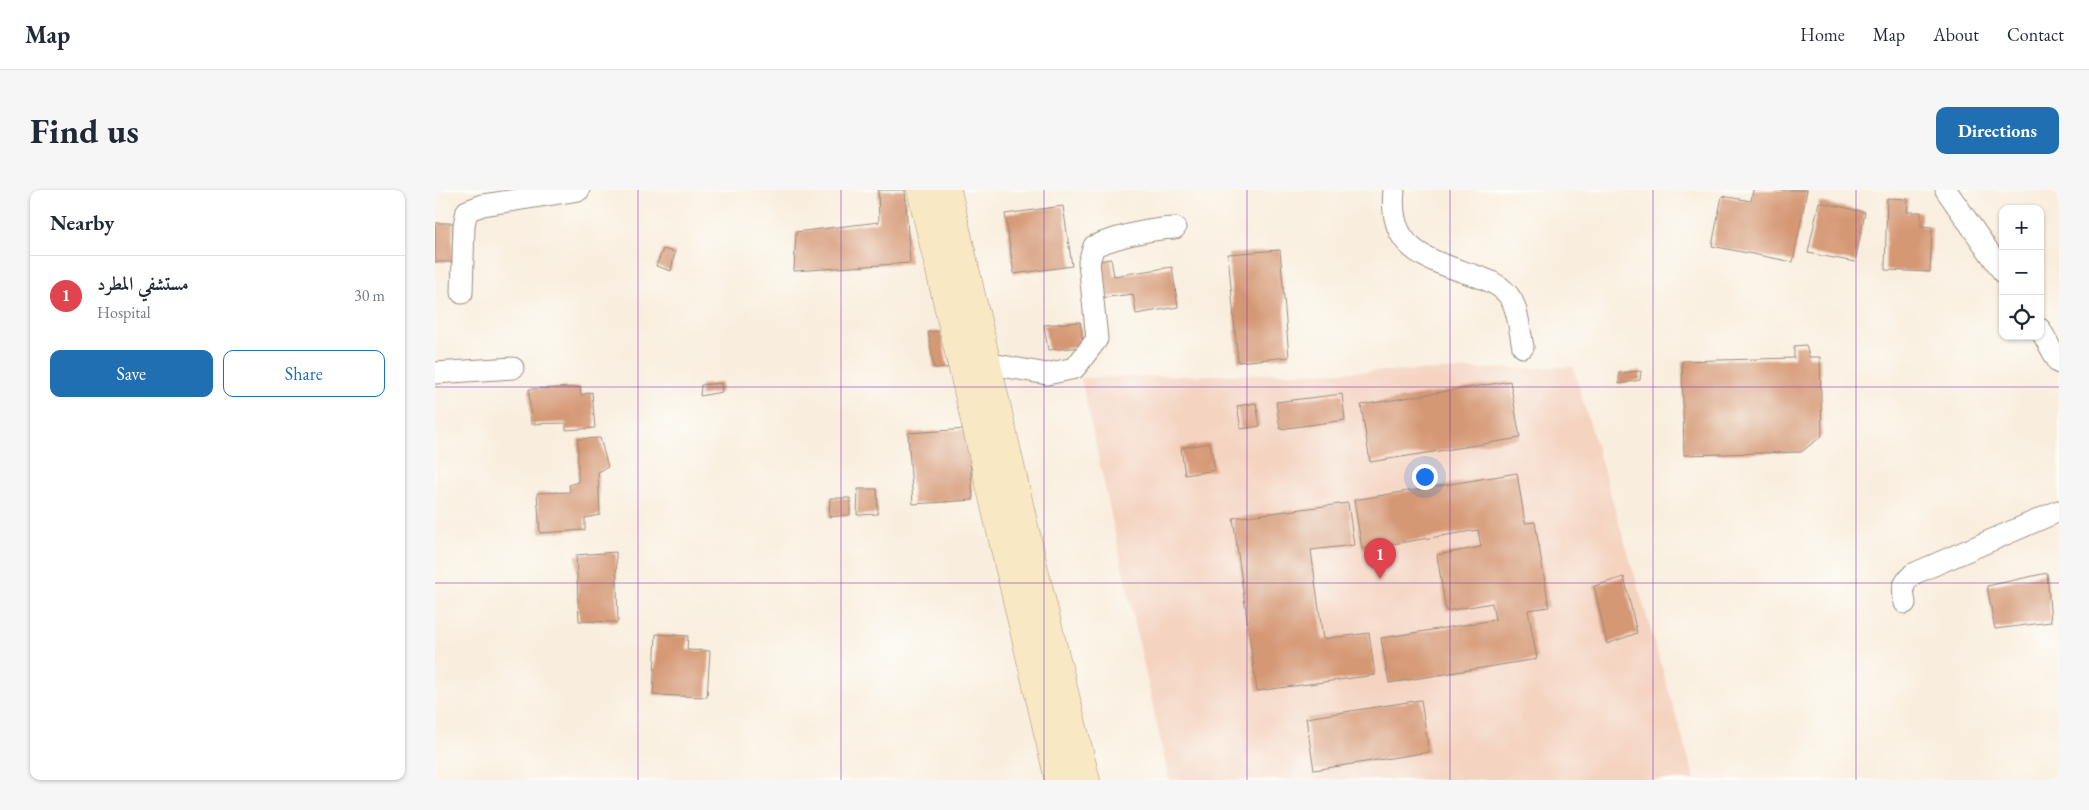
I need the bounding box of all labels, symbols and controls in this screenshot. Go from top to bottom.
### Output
text: Map [25,19,70,50]
text: Home [1800,23,1845,46]
text: Map [1873,23,1905,46]
text: About [1933,23,1979,46]
text: Contact [2007,23,2064,46]
button: Directions [1936,107,2059,154]
text: Find us [30,108,139,153]
map controls [1999,205,2044,340]
button: + [1999,205,2044,250]
text: Nearby [50,209,114,236]
button: − [1999,250,2044,295]
text: مستشفي المطرد [97,271,189,296]
text: 1 [62,285,70,306]
text: 30 m [354,285,385,306]
button: locate [1999,295,2044,340]
text: Hospital [97,302,151,323]
button: Save [50,350,213,397]
button: Share [223,350,385,397]
your location [1412,464,1438,490]
pin: 1 [1364,538,1396,579]

